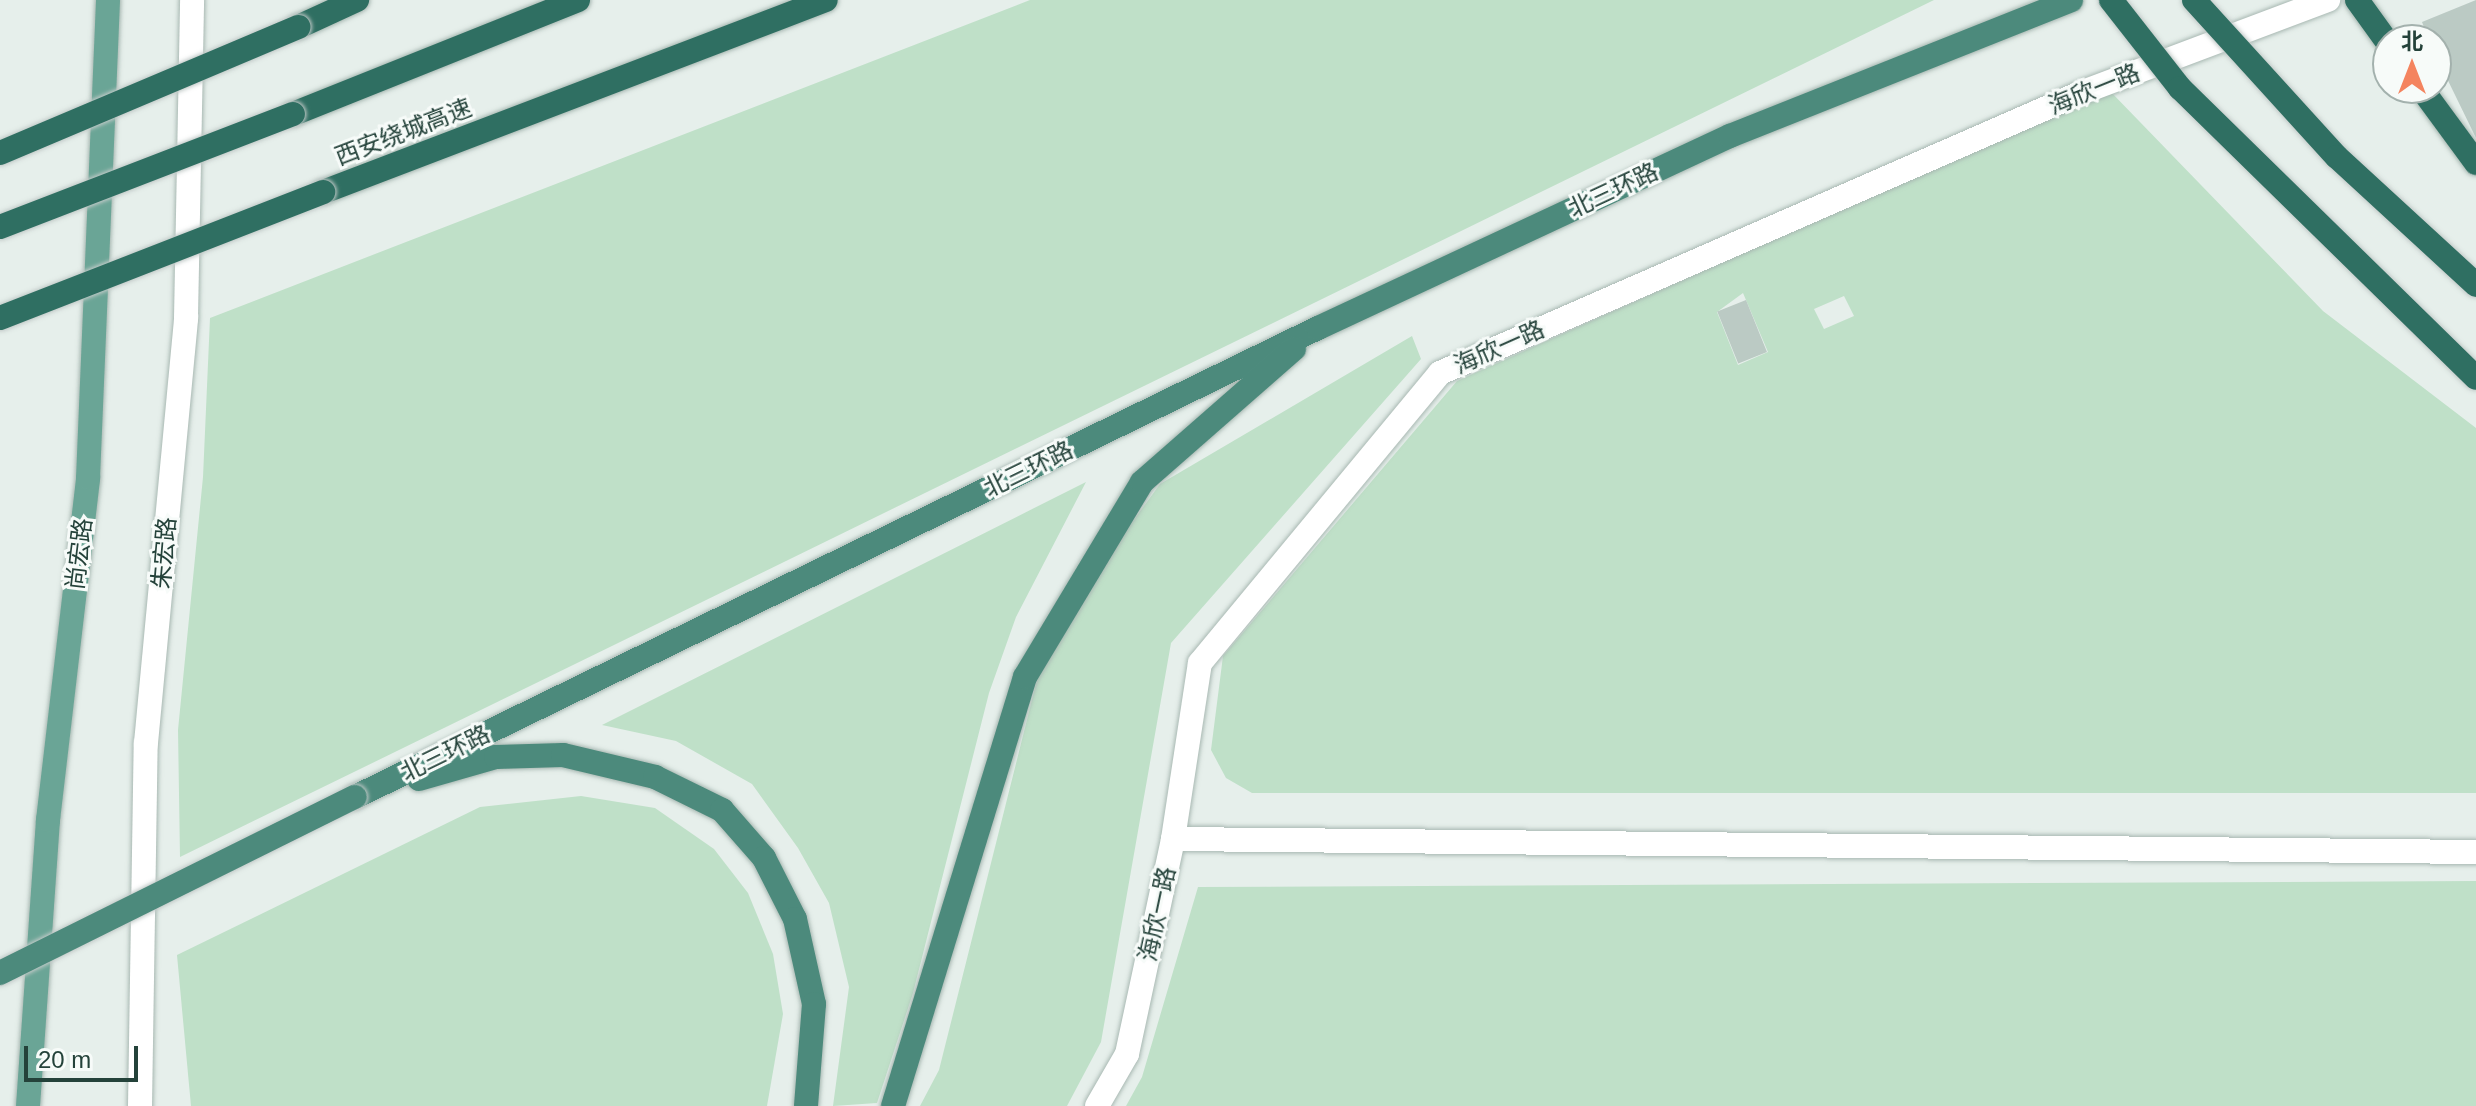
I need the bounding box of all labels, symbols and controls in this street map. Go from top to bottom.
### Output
north arrow [2372,24,2452,104]
text: 北 [2401,29,2423,54]
street label: 海欣一路 [2044,58,2144,120]
street label: 西安绕城高速 [331,93,475,171]
street label: 北三环路 [1563,157,1663,223]
street label: 海欣一路 [1449,314,1549,380]
street label: 北三环路 [979,435,1077,503]
street label: 朱宏路 [147,516,181,590]
street label: 尚宏路 [60,517,98,591]
street label: 北三环路 [396,719,494,787]
street label: 海欣一路 [1133,864,1181,964]
scale bar [28,1030,142,1080]
text: 20 m [38,1046,91,1073]

